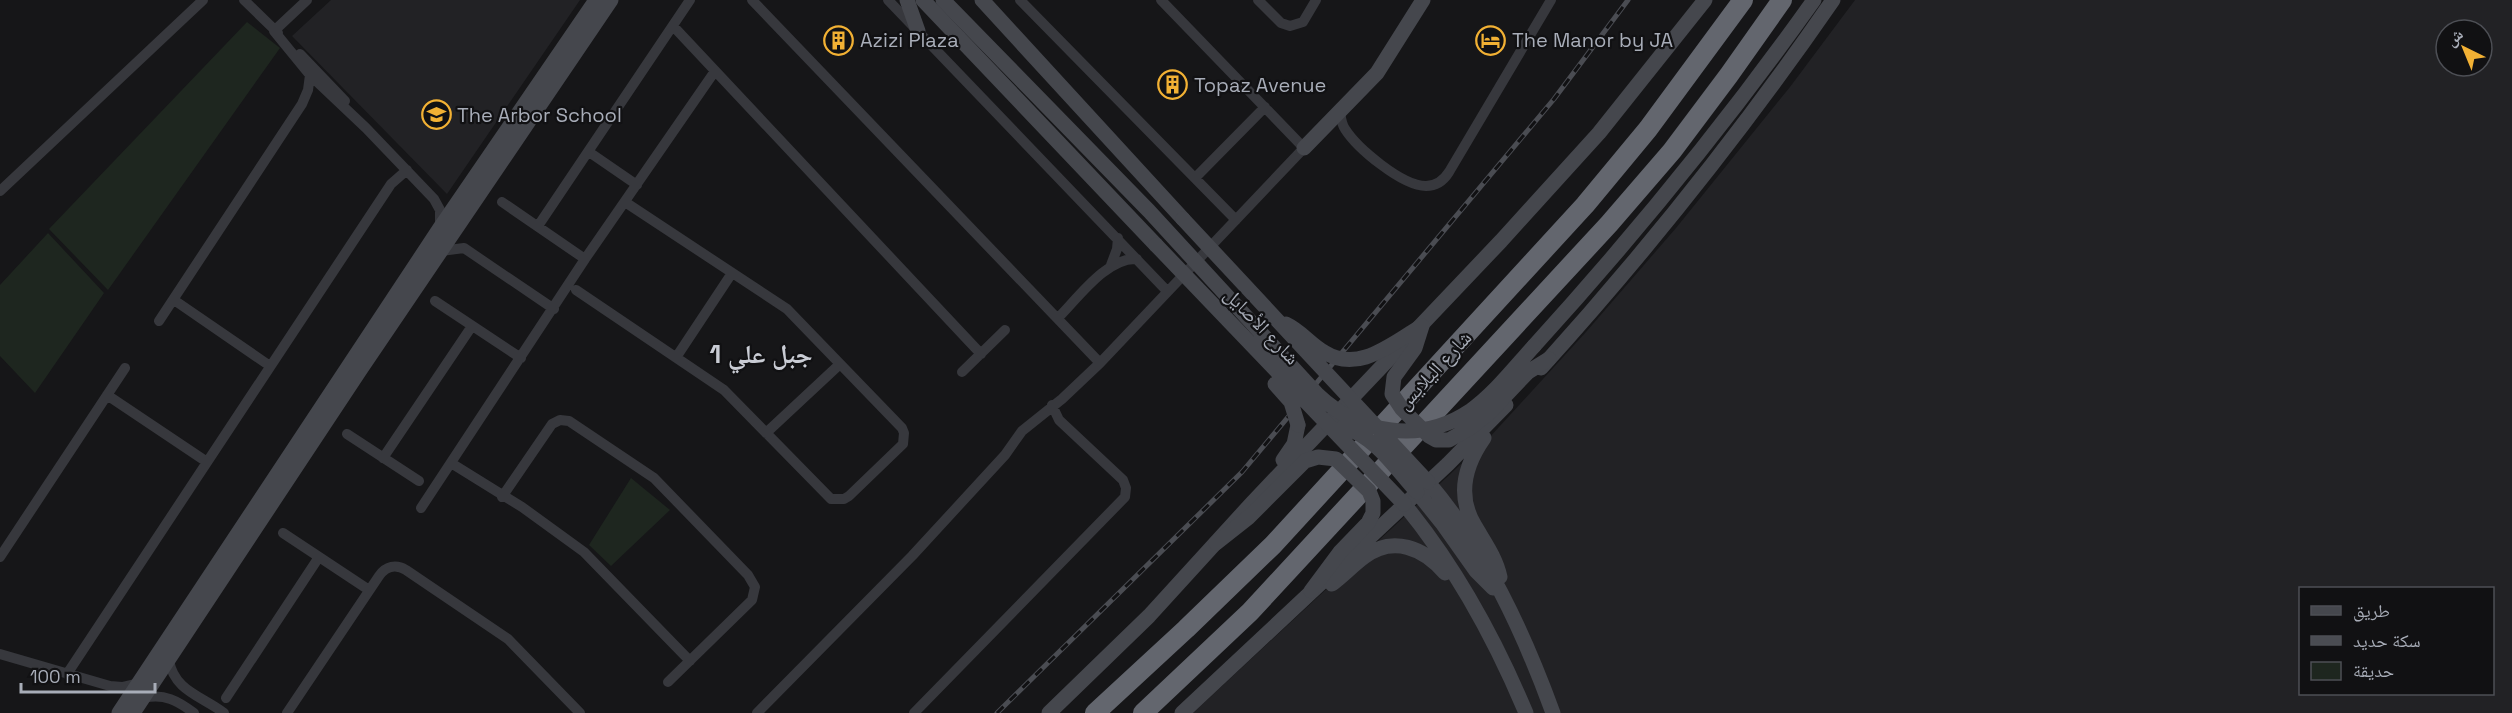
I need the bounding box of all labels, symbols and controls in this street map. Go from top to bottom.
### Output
north arrow [2434,18,2494,78]
building icon: Azizi Plaza [823,24,855,56]
hotel icon: The Manor by JA [1475,24,1507,56]
text: ش [2441,24,2467,51]
place label: Azizi Plaza [860,27,959,53]
place label: The Manor by JA [1512,27,1674,53]
building icon: Topaz Avenue [1157,69,1189,101]
place label: Topaz Avenue [1194,72,1326,98]
school or university icon: The Arbor School [420,99,452,131]
place label: The Arbor School [457,102,622,128]
street label: شارع الأصايل [1219,282,1305,370]
street label: شارع اليلايس [1391,325,1477,415]
district label: جبل علي 1 [709,337,813,374]
legend [2299,587,2494,695]
text: طريق [2353,599,2390,622]
text: سكة حديد [2353,629,2421,652]
scale bar [21,656,154,694]
text: حديقة [2353,659,2394,682]
text: 100 m [30,665,81,688]

